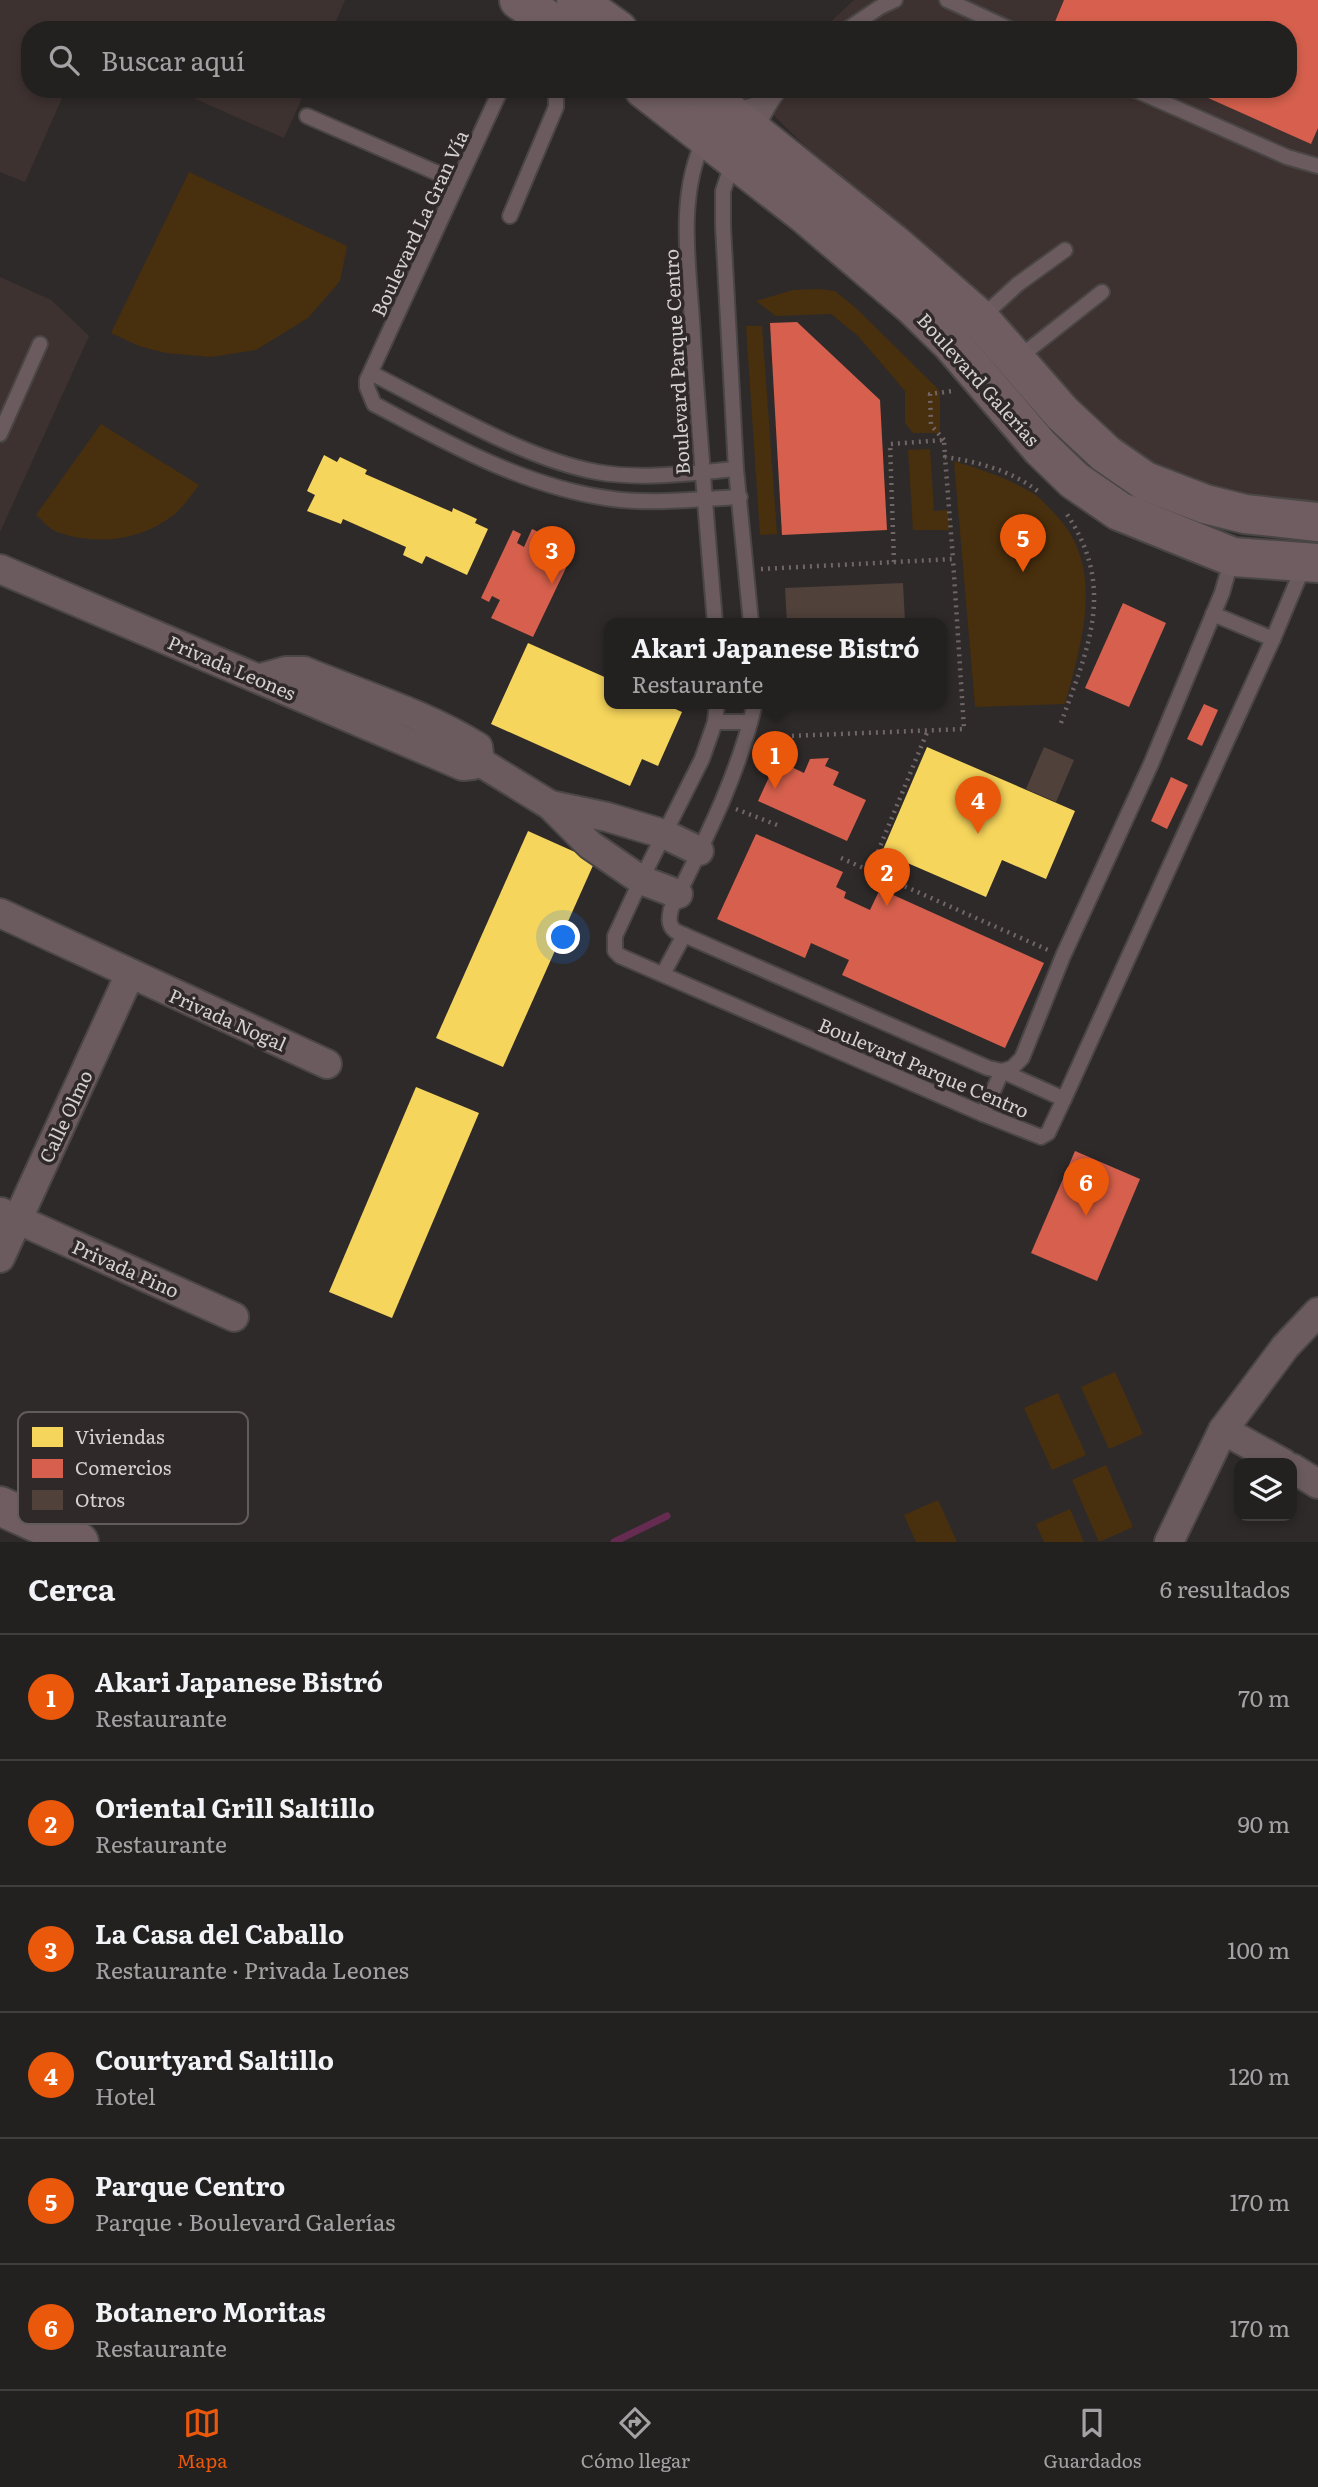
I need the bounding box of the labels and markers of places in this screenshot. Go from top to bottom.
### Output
pin: 5 [1000,514,1046,572]
pin: 3 [529,526,575,584]
pin: 1 [752,731,798,789]
pin: 4 [955,776,1001,834]
pin: 2 [864,848,910,906]
pin: 6 [1063,1158,1109,1216]

